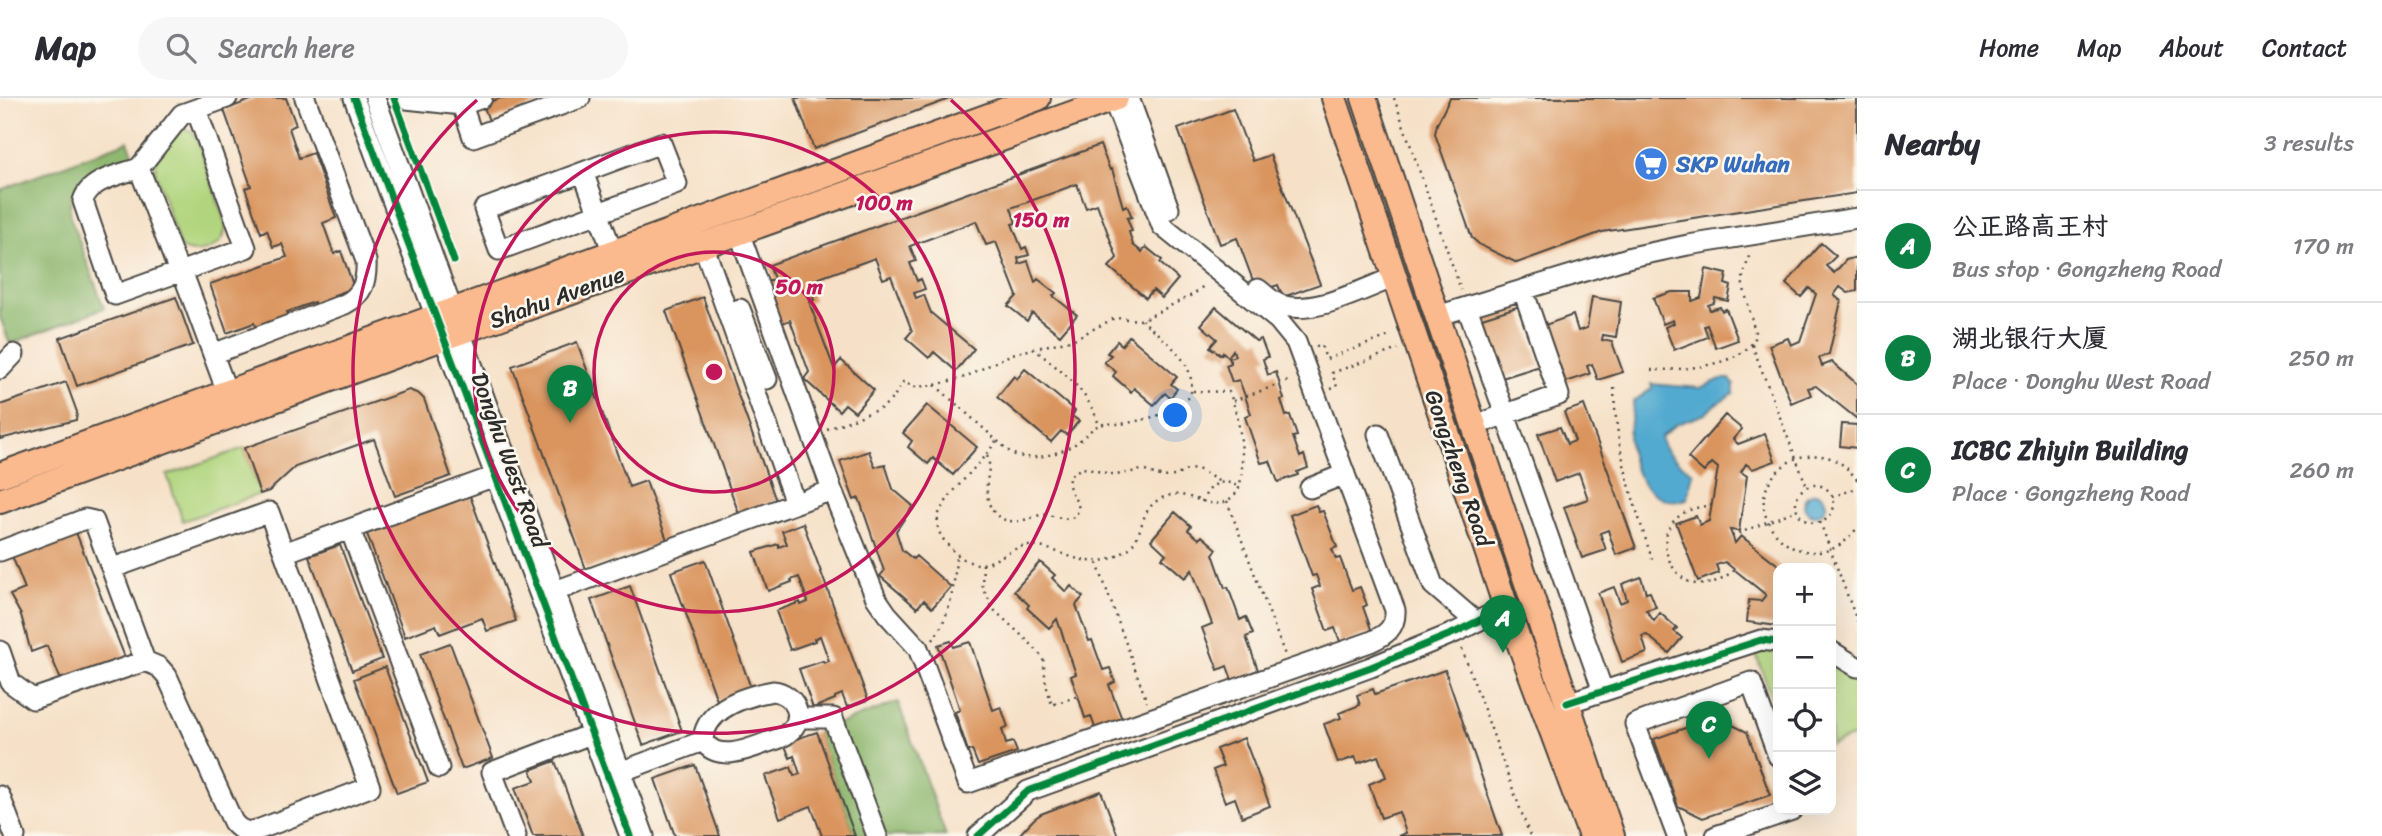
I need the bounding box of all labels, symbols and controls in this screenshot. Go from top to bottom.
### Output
search box [138,17,628,80]
text: Map [35,19,96,77]
text: Search here [218,25,355,71]
text: Home [1979,27,2039,69]
text: Map [2077,27,2121,69]
text: About [2159,27,2224,69]
text: Contact [2262,27,2347,69]
icon: search [162,29,200,67]
text: Nearby [1885,117,1980,171]
text: 3 results [2264,123,2354,164]
place label: SKP Wuhan [1675,144,1790,185]
supermarket icon: SKP Wuhan [1632,145,1670,183]
text: 100 m [855,184,913,222]
text: 150 m [1013,201,1070,239]
text: 公正路高王村 [1952,203,2108,249]
text: A [1900,226,1916,267]
text: 170 m [2293,226,2354,267]
text: Bus stop · Gongzheng Road [1952,249,2221,290]
street label: Shahu Avenue [484,254,631,341]
text: 50 m [775,268,824,306]
text: 湖北银行大厦 [1952,315,2108,361]
text: B [1901,338,1915,379]
text: 250 m [2288,338,2354,379]
centre of rings [702,360,726,384]
text: Place · Donghu West Road [1952,361,2210,402]
pin: B [547,365,593,423]
street label: Donghu West Road [459,366,561,556]
street label: Gongzheng Road [1412,384,1505,554]
your location [1158,398,1192,432]
text: ICBC Zhiyin Building [1952,427,2188,473]
text: C [1901,450,1915,491]
text: 260 m [2289,450,2354,491]
text: Place · Gongzheng Road [1952,473,2189,514]
map controls [1773,563,1836,815]
button: + [1773,563,1836,626]
pin: A [1480,595,1526,653]
button: − [1773,626,1836,689]
button: locate [1773,689,1836,752]
pin: C [1686,701,1732,759]
button: layers [1773,752,1836,815]

